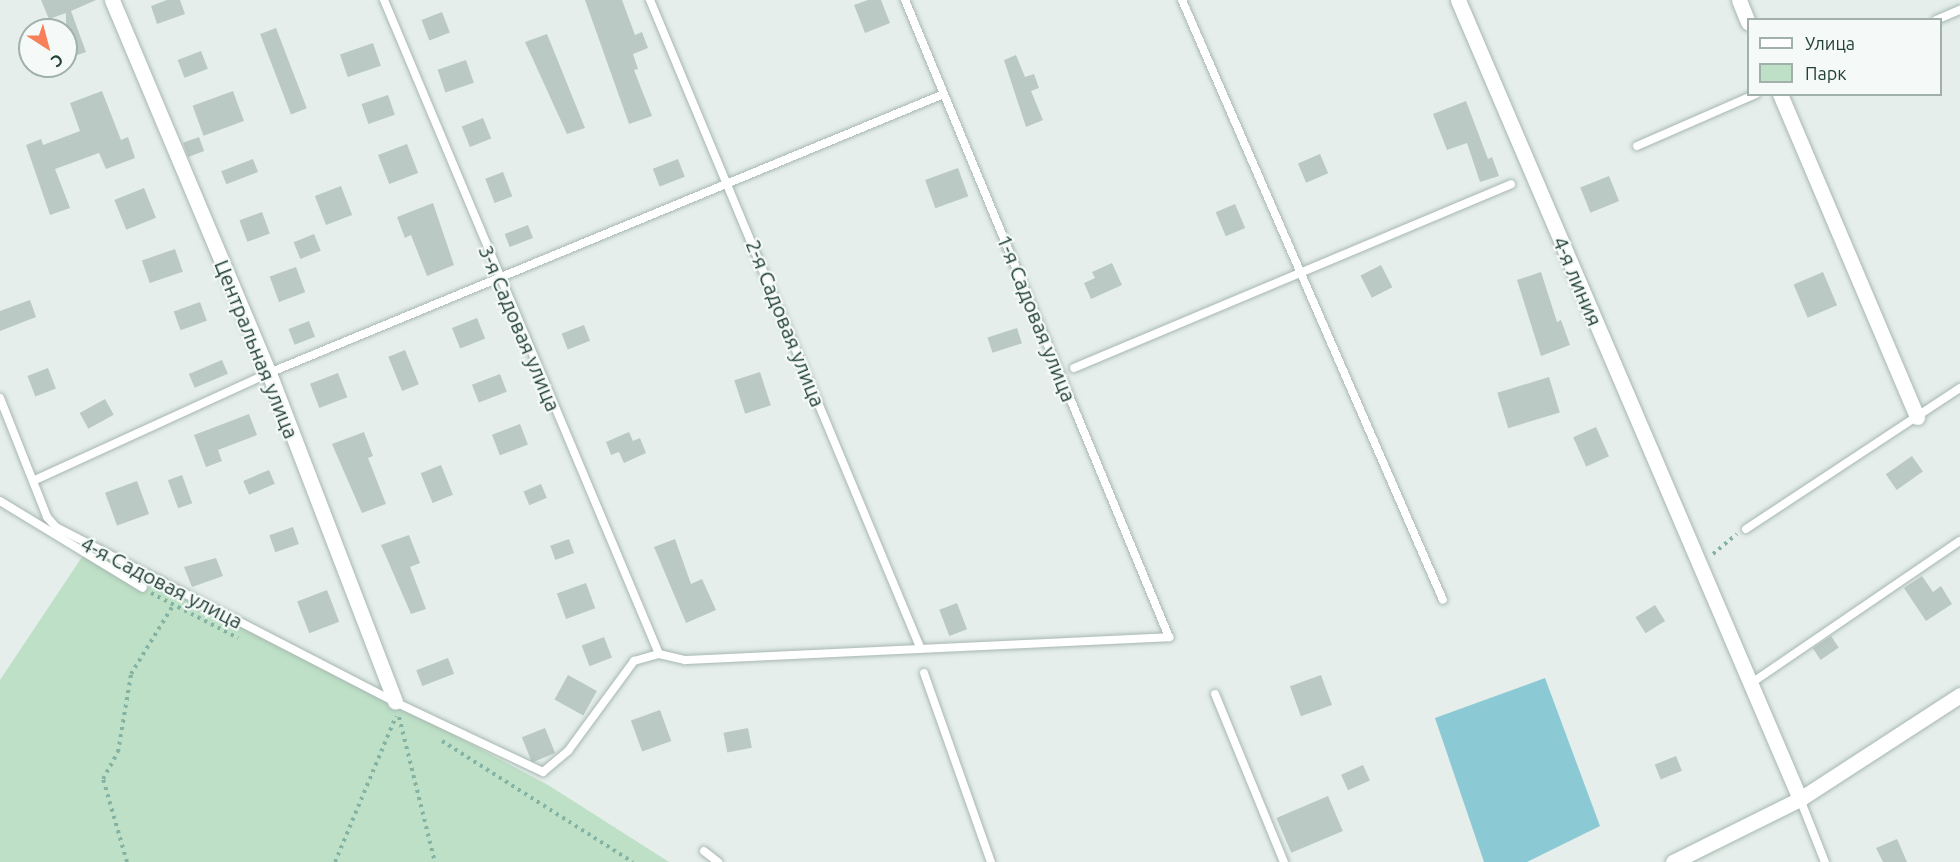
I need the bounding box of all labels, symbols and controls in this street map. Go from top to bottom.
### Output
north arrow [18,18,78,78]
legend [1747,18,1942,96]
text: Улица [1805,33,1855,53]
text: С [48,51,67,71]
text: Парк [1805,63,1846,83]
street label: 1-я Садовая улица [992,231,1082,405]
street label: 4-я линия [1548,232,1608,330]
street label: 2-я Садовая улица [741,236,831,410]
street label: 3-я Садовая улица [474,241,566,415]
street label: Центральная улица [210,256,304,442]
street label: 4-я Садовая улица [77,530,247,634]

